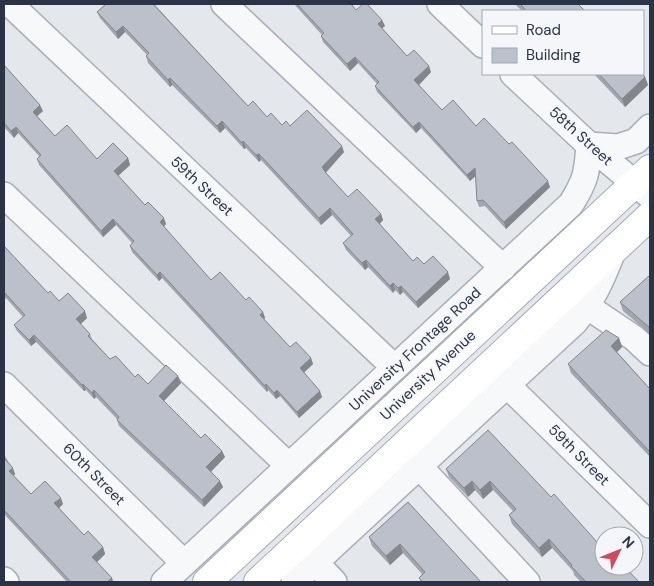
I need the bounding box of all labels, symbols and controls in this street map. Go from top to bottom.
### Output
legend [482,10,644,75]
text: Road [526,20,561,40]
text: Building [526,45,581,65]
street label: 58th Street [545,102,617,170]
street label: 59th Street [166,152,238,220]
street label: University Frontage Road [345,283,485,415]
street label: University Avenue [376,325,480,425]
street label: 59th Street [544,420,614,490]
street label: 60th Street [58,438,130,510]
north arrow [594,526,644,576]
text: N [618,532,639,552]

